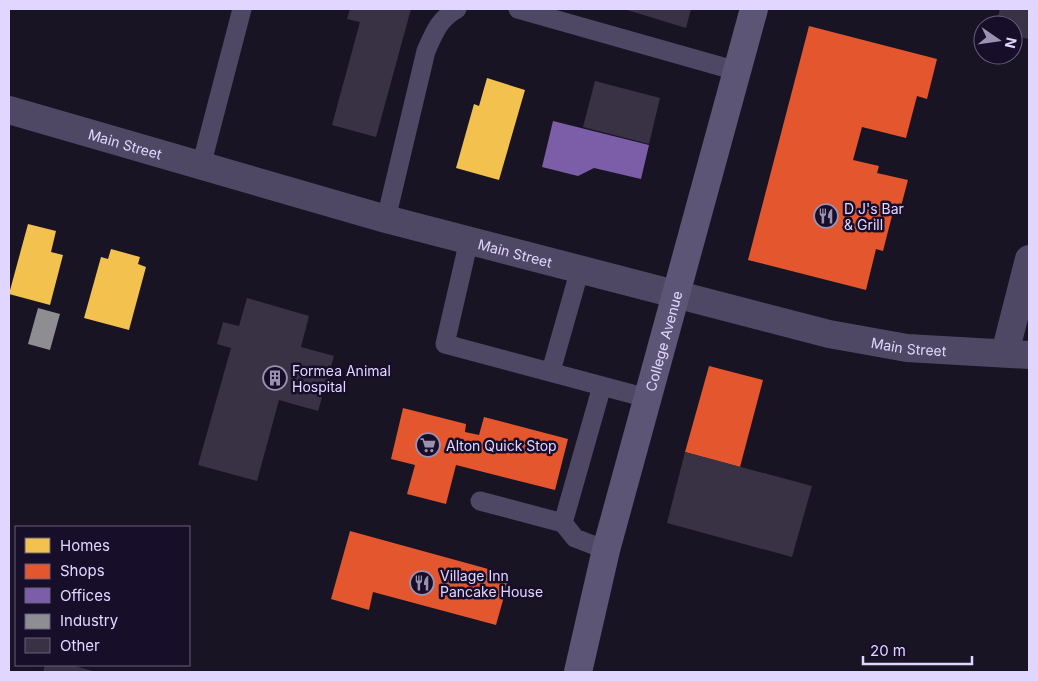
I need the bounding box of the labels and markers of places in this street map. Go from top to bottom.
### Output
place label: D J's Bar & Grill [844,200,904,233]
restaurant icon: D J's Bar & Grill [813,203,839,229]
place label: Formea Animal Hospital [292,362,391,395]
building icon: Formea Animal Hospital [262,365,288,391]
supermarket icon: Alton Quick Stop [415,432,441,458]
place label: Alton Quick Stop [446,437,557,454]
place label: Village Inn Pancake House [440,567,543,600]
restaurant icon: Village Inn Pancake House [409,570,435,596]

